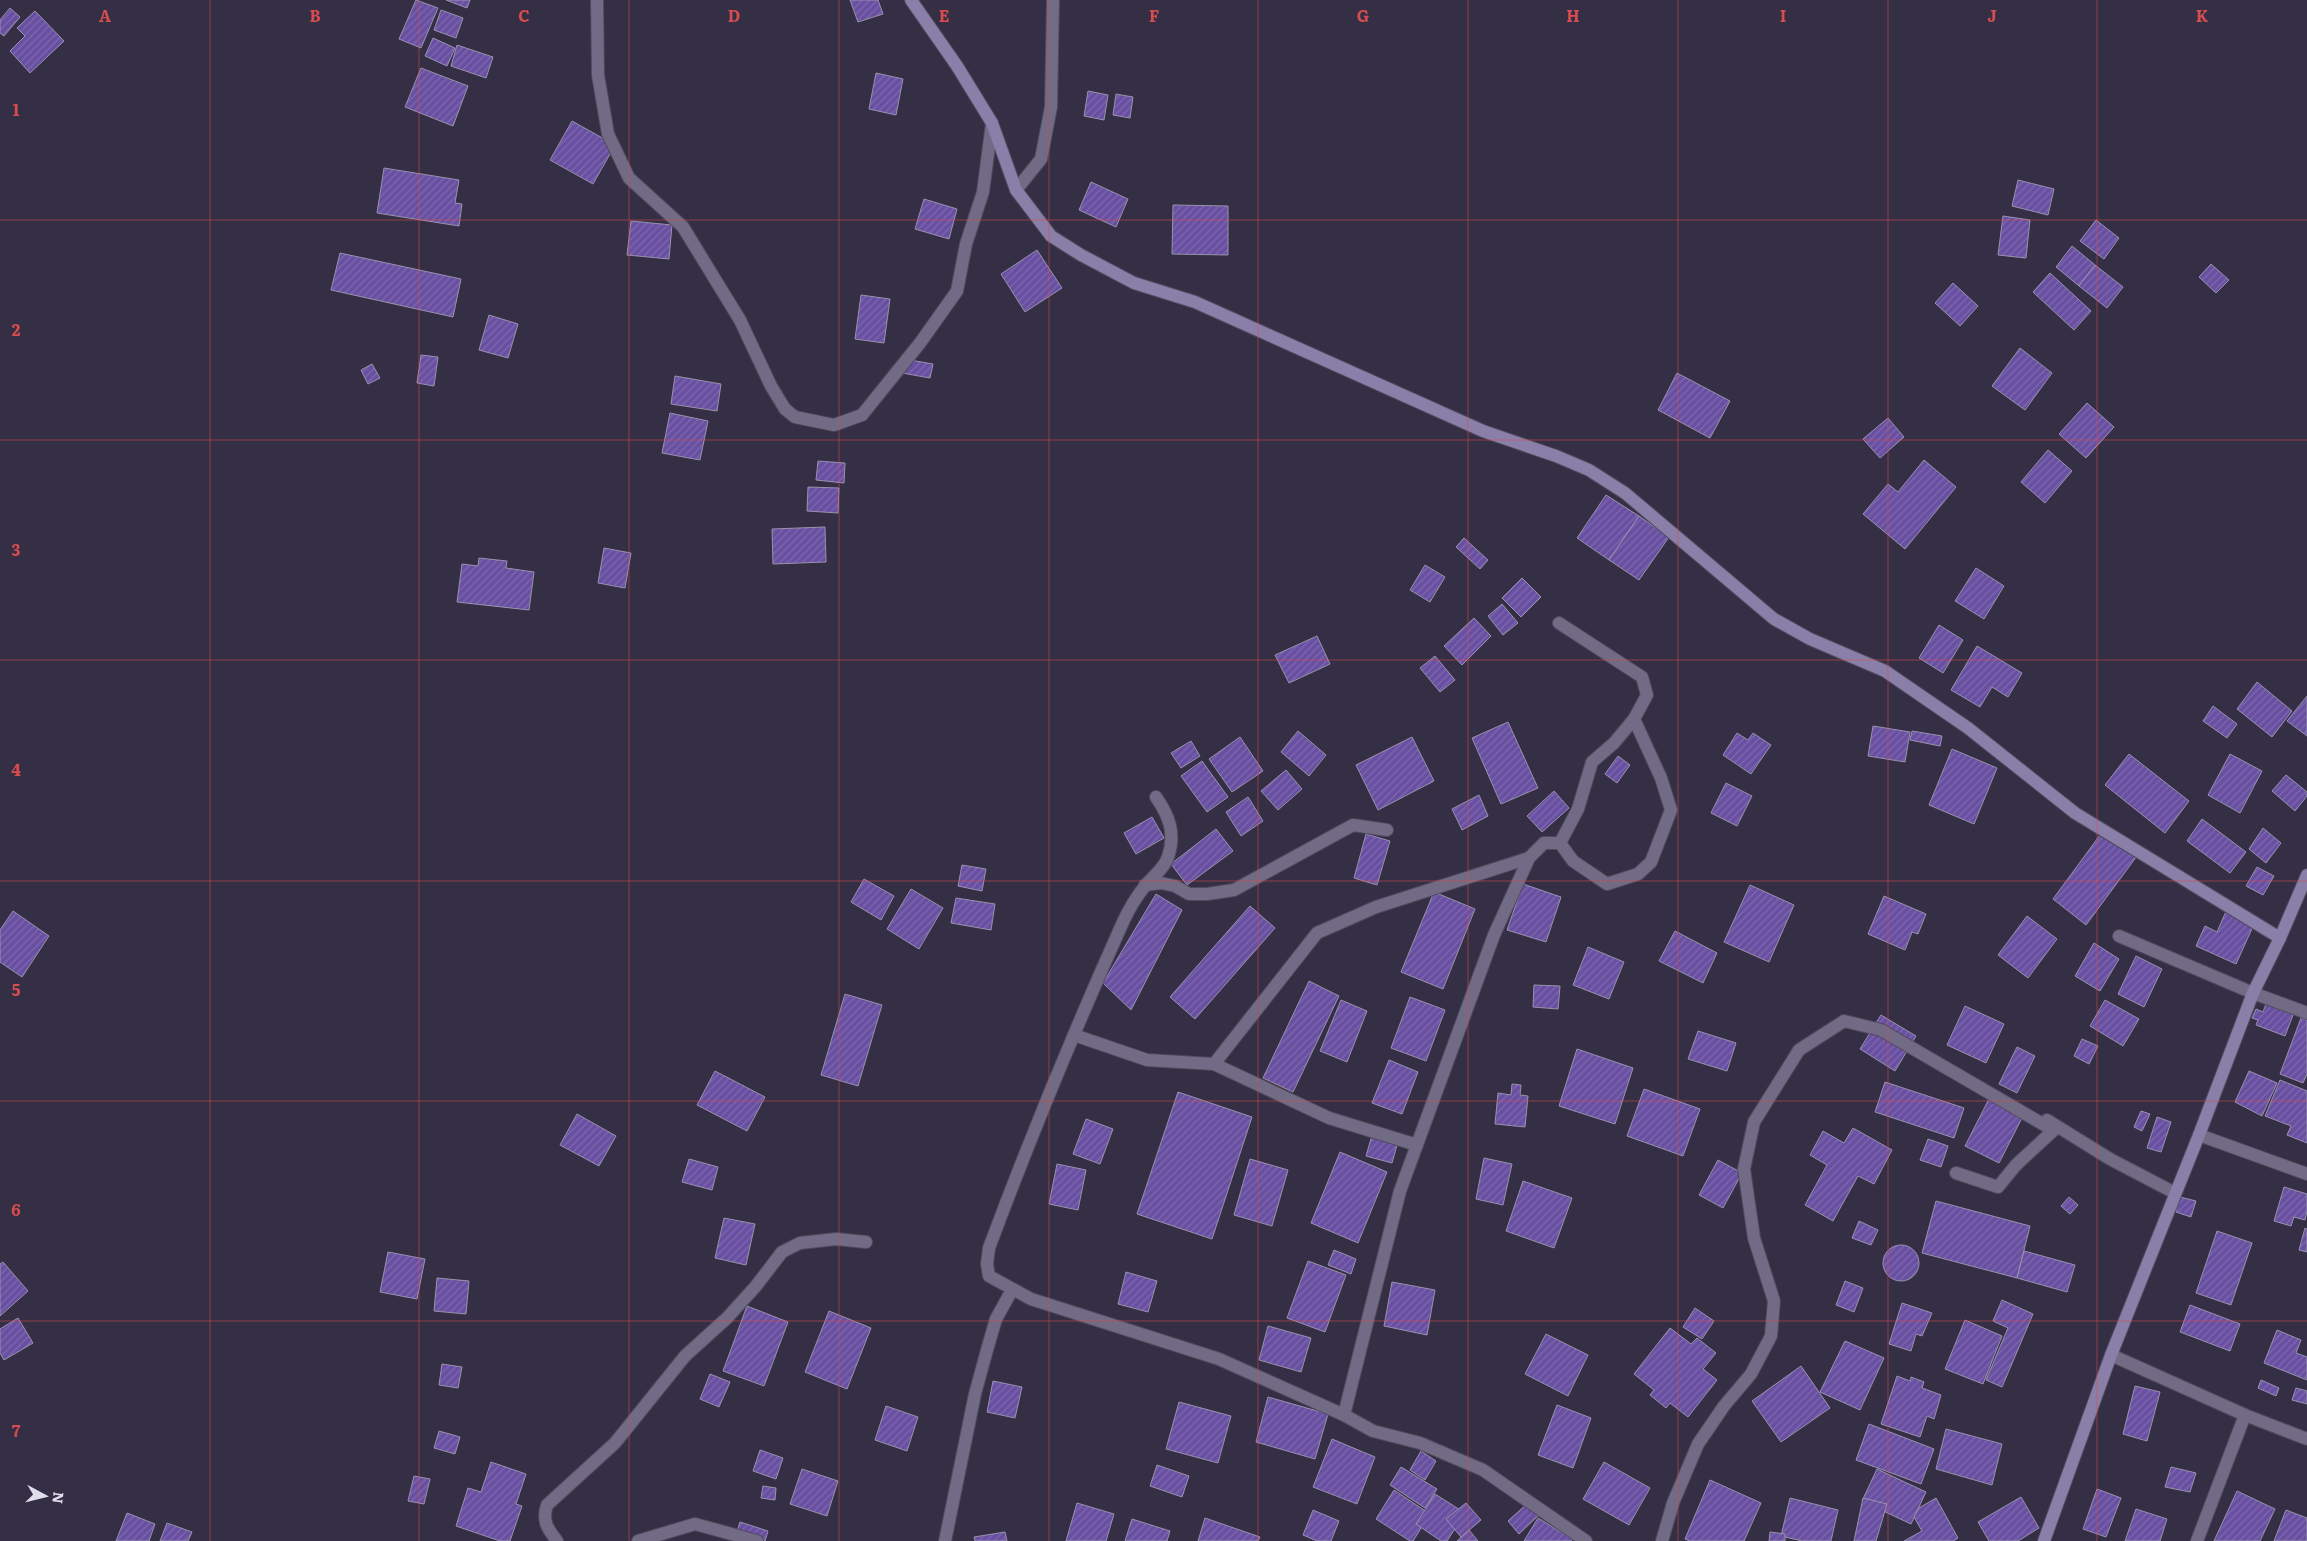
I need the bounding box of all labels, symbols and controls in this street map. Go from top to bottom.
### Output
text: A [99,3,111,27]
text: B [309,3,321,27]
text: C [518,3,530,27]
text: D [728,3,740,27]
text: E [939,3,950,27]
text: F [1149,3,1159,27]
text: G [1357,3,1369,27]
text: H [1566,3,1580,27]
text: I [1780,3,1786,27]
text: J [1987,3,1997,27]
text: K [2196,3,2209,27]
text: 1 [13,97,20,121]
text: 2 [12,317,21,341]
text: 3 [12,537,21,561]
text: 4 [11,757,21,781]
text: 5 [12,977,21,1001]
text: 6 [11,1197,21,1221]
text: 7 [12,1418,21,1442]
north arrow [20,1471,70,1521]
text: N [48,1491,70,1505]

